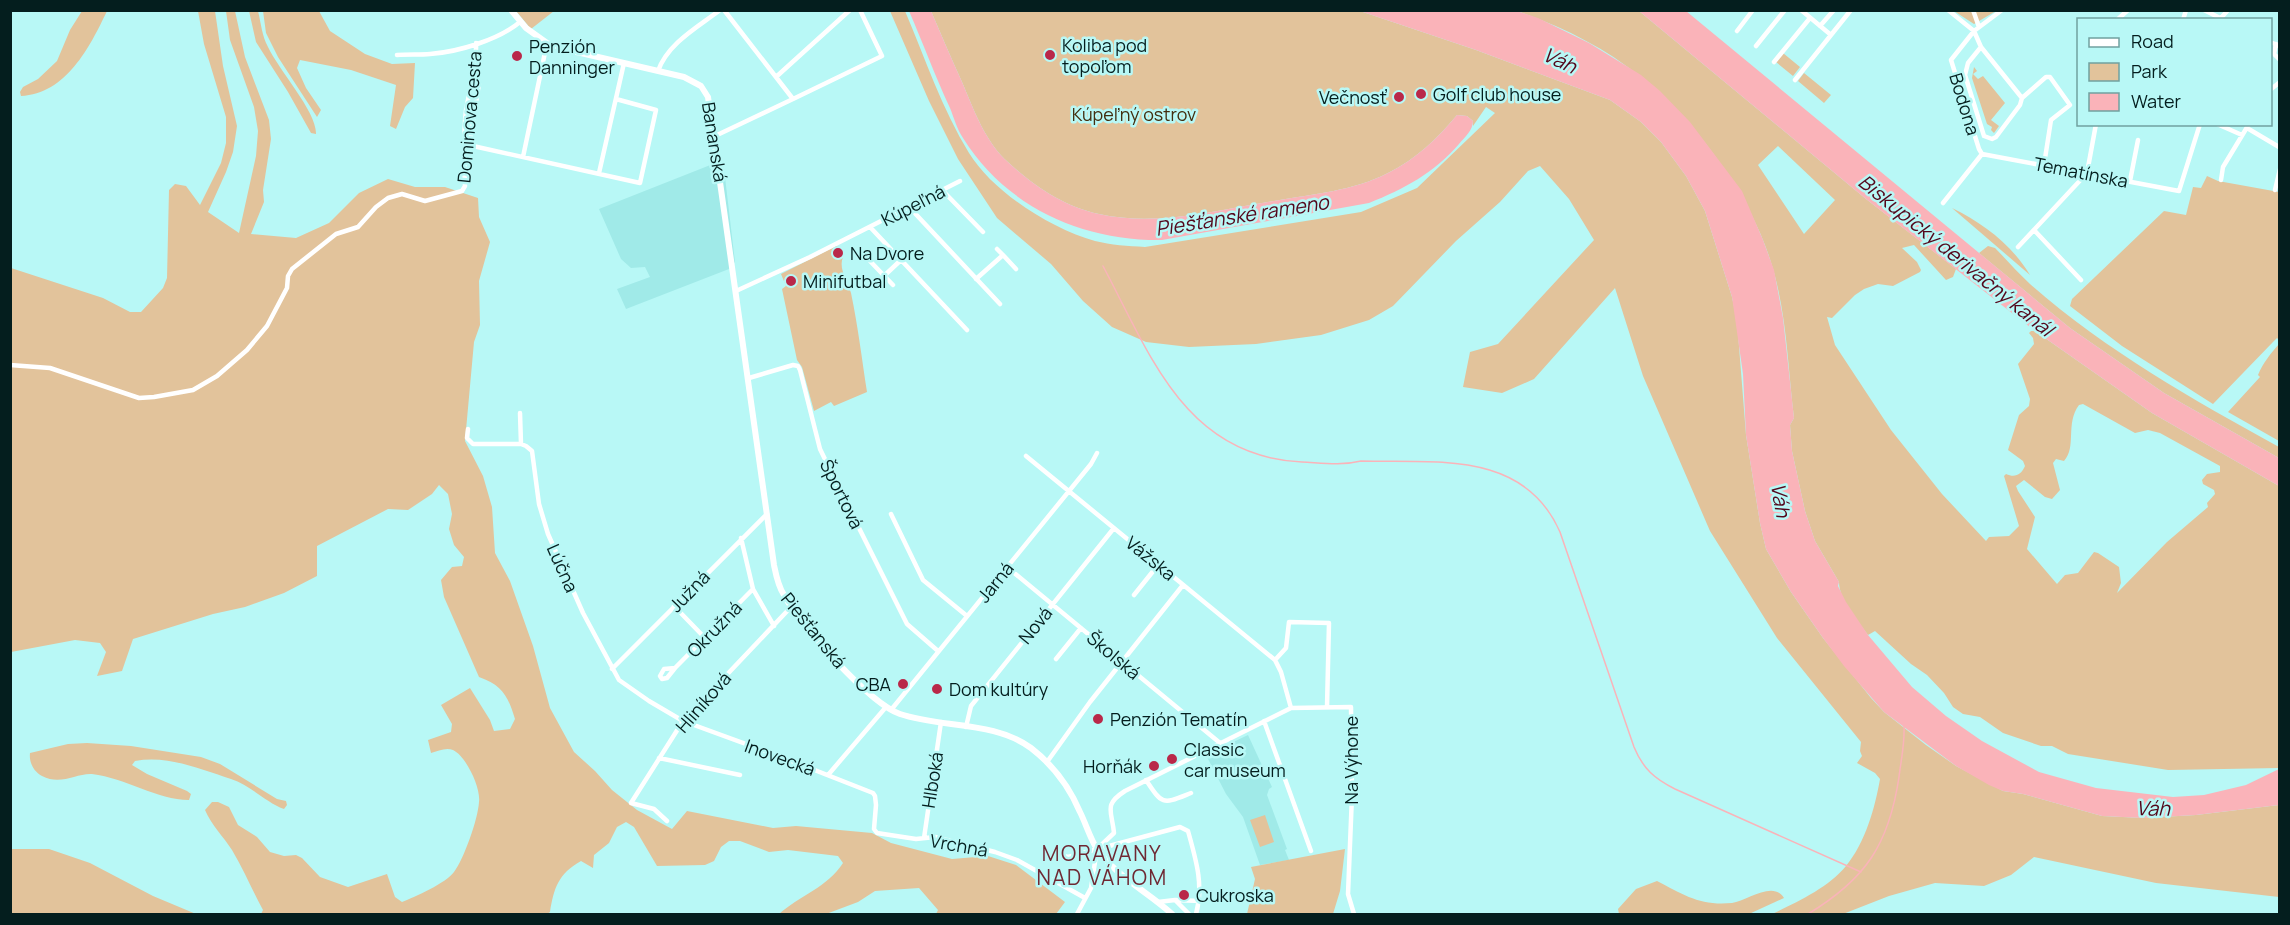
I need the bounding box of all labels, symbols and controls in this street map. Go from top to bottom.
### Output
legend [2077,18,2272,126]
text: Road [2131,29,2174,53]
place label: Koliba pod topoľom [1062,33,1147,78]
place label: Penzión Danninger [529,34,616,79]
water label: Váh [1539,41,1582,80]
marker: Koliba pod topoľom [1043,48,1057,62]
marker: Penzión Danninger [510,49,524,63]
street label: Dominova cesta [451,50,487,184]
text: Park [2131,59,2168,83]
street label: Bodona [1944,70,1986,138]
place label: Golf club house [1433,82,1561,106]
place label: Večnosť [1319,85,1388,109]
marker: Golf club house [1414,87,1428,101]
text: Water [2131,89,2181,113]
marker: Večnosť [1392,90,1406,104]
street label: Bananská [697,100,733,184]
park label: Kúpeľný ostrov [1072,102,1196,126]
street label: Tematínska [2032,151,2130,193]
water label: Biskupický derivačný kanál [1853,168,2061,343]
street label: Kúpeľná [877,179,949,231]
water label: Piešťanské rameno [1154,188,1332,242]
place label: Na Dvore [850,241,924,265]
marker: Na Dvore [831,246,845,260]
place label: Minifutbal [803,269,886,293]
marker: Minifutbal [784,274,798,288]
street label: Športová [815,455,869,533]
water label: Váh [1765,481,1797,520]
street label: Vážska [1121,530,1181,586]
street label: Lúčna [542,540,584,596]
street label: Jarná [971,557,1019,607]
street label: Južná [663,565,715,617]
street label: Piešťanská [776,587,852,673]
street label: Okružná [681,596,747,662]
street label: Nová [1013,601,1057,649]
street label: Školská [1082,626,1146,684]
street label: Hliníková [670,666,736,738]
place label: CBA [856,672,892,696]
marker: CBA [896,677,910,691]
place label: Dom kultúry [949,677,1049,701]
marker: Dom kultúry [930,682,944,696]
place label: Penzión Tematín [1110,707,1247,731]
marker: Penzión Tematín [1091,712,1105,726]
street label: Na Výhone [1339,716,1363,804]
street label: Inovecká [741,733,819,781]
place label: Classic car museum [1184,737,1286,782]
street label: Hlboká [916,750,948,810]
marker: Classic car museum [1165,752,1179,766]
place label: Horňák [1083,754,1143,778]
marker: Horňák [1147,759,1161,773]
water label: Váh [2136,794,2171,822]
street label: Vrchná [928,828,990,862]
district label: MORAVANY NAD VÁHOM [1036,839,1168,891]
place label: Cukroska [1196,883,1274,907]
marker: Cukroska [1177,888,1191,902]

